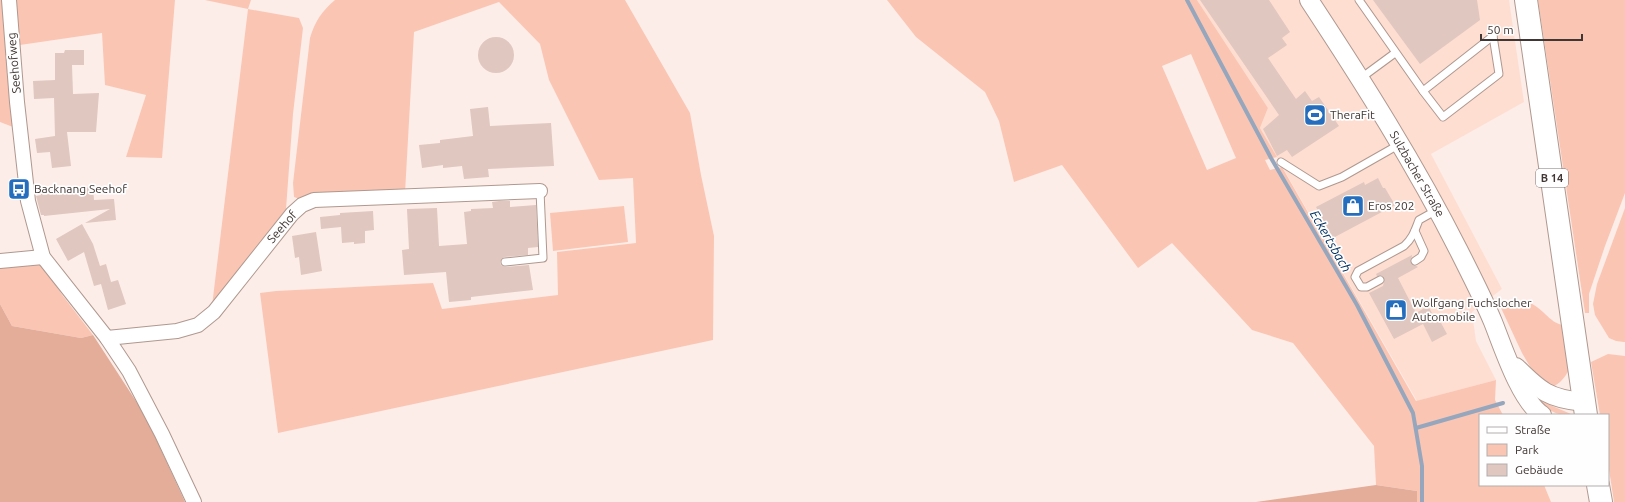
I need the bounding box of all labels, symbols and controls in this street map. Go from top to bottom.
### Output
scale bar [1481,16,1582,42]
text: 50 m [1487,23,1514,36]
street label: Seehofweg [4,32,23,94]
sports icon: TheraFit [1302,102,1328,128]
place label: TheraFit [1330,108,1375,121]
street label: Sulzbacher Straße [1388,129,1447,219]
road number: B 14 [1536,169,1568,187]
bus stop icon: Backnang Seehof [6,176,32,202]
place label: Backnang Seehof [34,182,127,195]
shop icon: Eros 202 [1340,193,1366,219]
place label: Eros 202 [1368,199,1415,212]
street label: Seehof [264,208,299,245]
water label: Eckertsbach [1308,208,1354,274]
place label: Wolfgang Fuchslocher Automobile [1412,296,1532,323]
shop icon: Wolfgang Fuchslocher Automobile [1383,297,1409,323]
legend [1479,414,1609,486]
text: Straße [1515,423,1551,436]
text: Park [1515,443,1539,456]
text: Gebäude [1515,463,1563,476]

